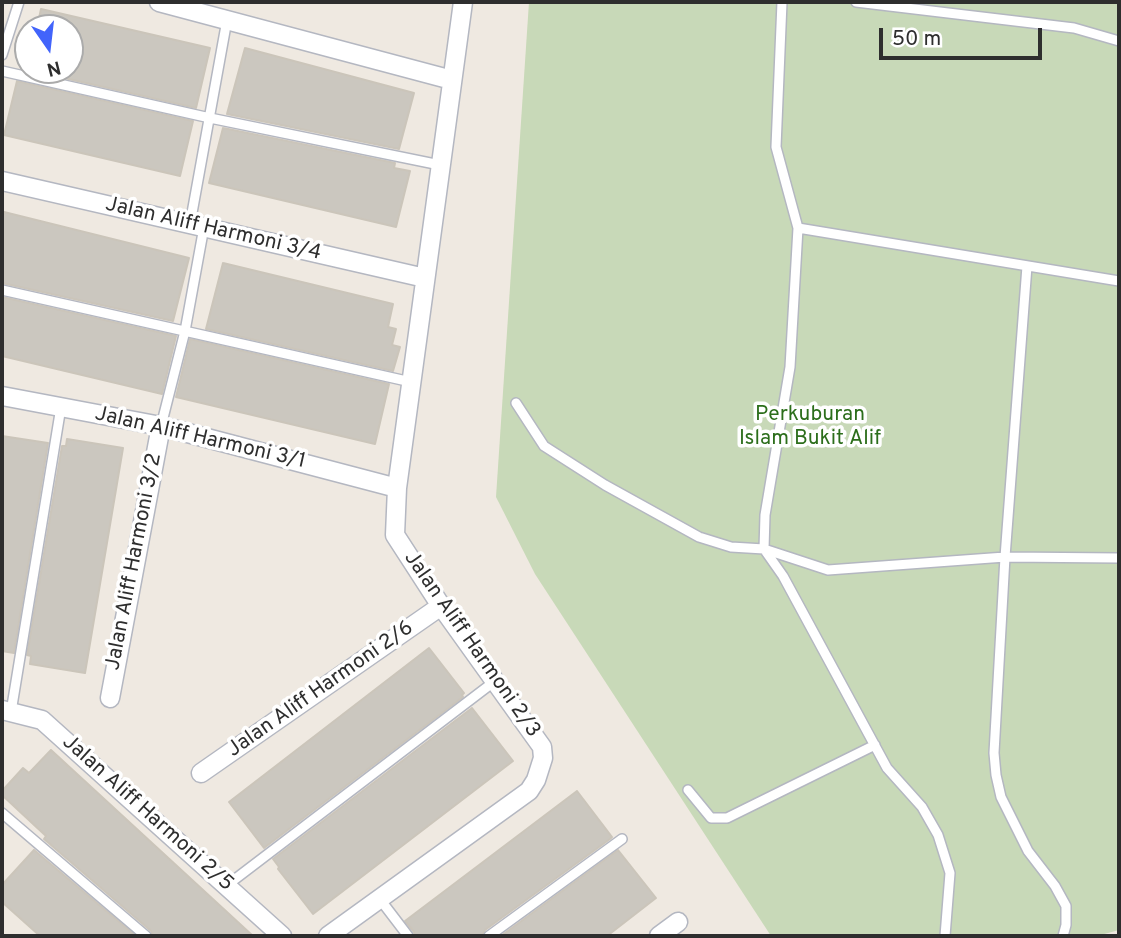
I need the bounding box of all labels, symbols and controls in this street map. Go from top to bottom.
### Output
north arrow [14,14,84,84]
scale bar [883,14,1046,58]
text: 50 m [892,26,941,53]
text: N [44,54,63,81]
street label: Jalan Aliff Harmoni 3/4 [103,193,323,267]
street label: Jalan Aliff Harmoni 3/1 [92,402,308,476]
park label: Perkuburan Islam Bukit Alif [739,403,881,453]
street label: Jalan Aliff Harmoni 3/2 [102,451,168,673]
street label: Jalan Aliff Harmoni 2/3 [397,547,545,743]
street label: Jalan Aliff Harmoni 2/6 [223,616,419,764]
street label: Jalan Aliff Harmoni 2/5 [56,730,238,898]

